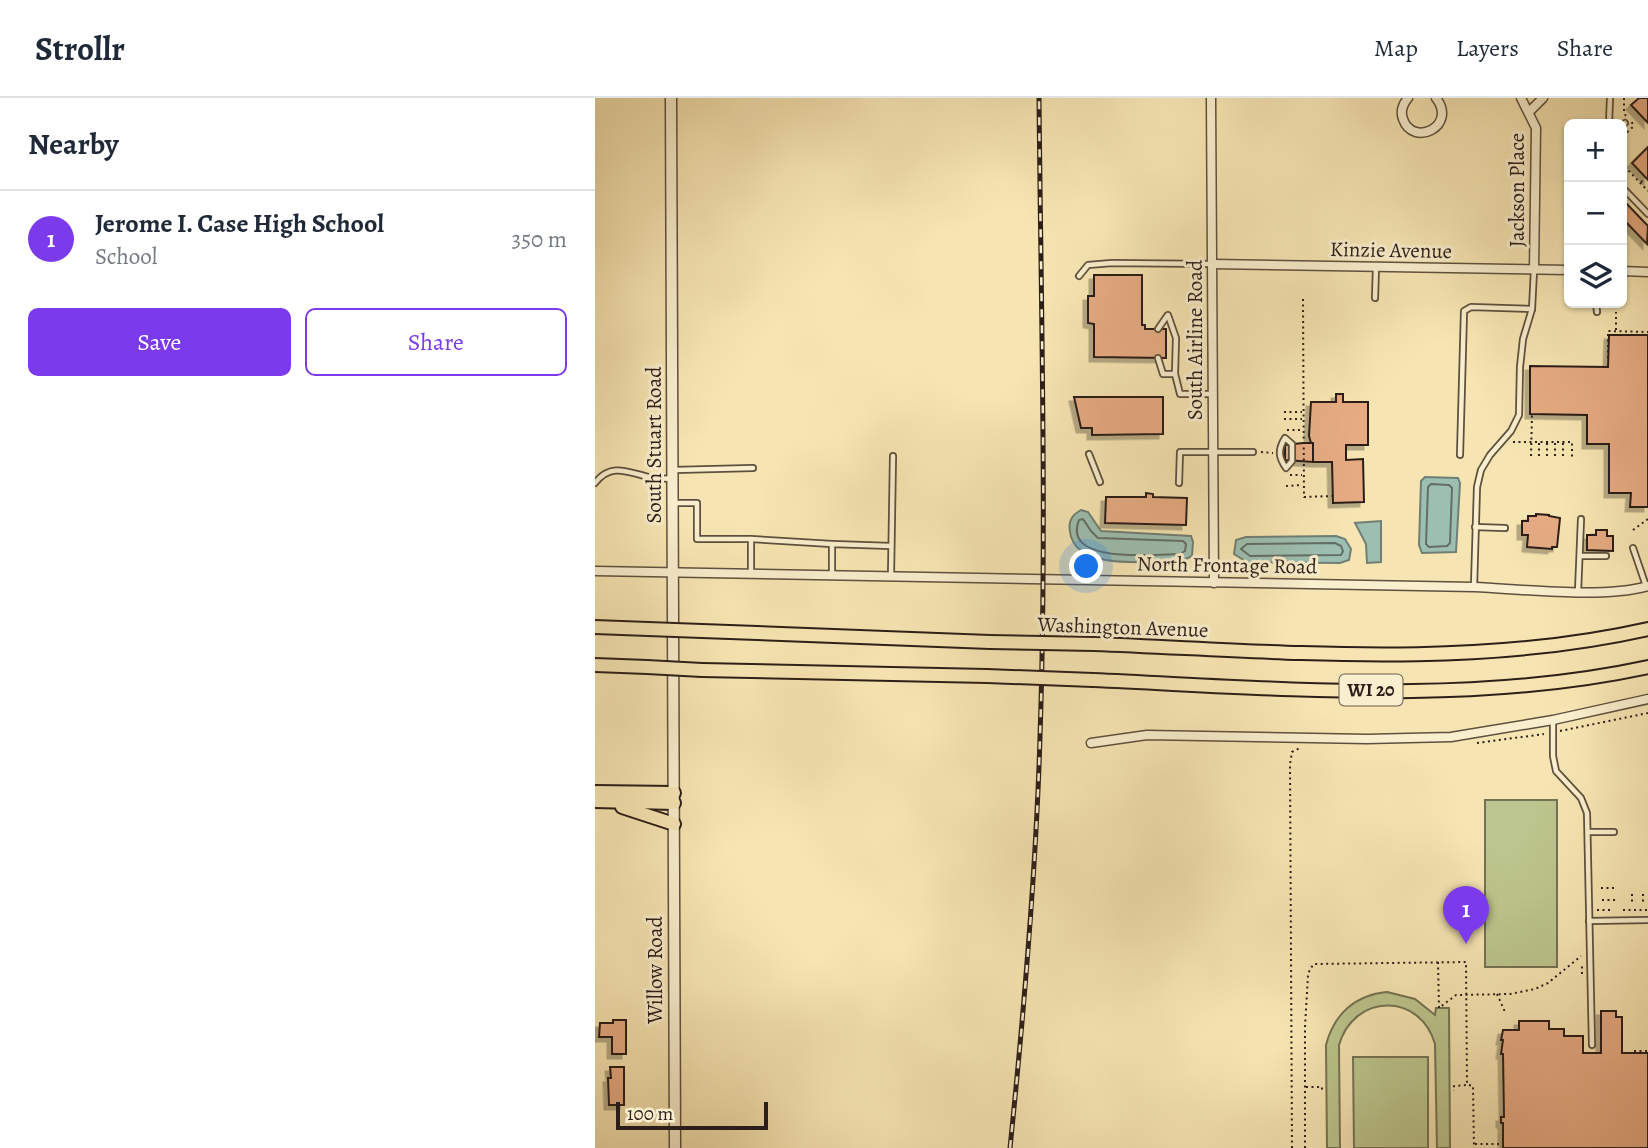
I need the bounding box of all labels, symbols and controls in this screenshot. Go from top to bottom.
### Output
text: Strollr [35,26,125,71]
text: Map [1374,32,1418,64]
text: Layers [1456,32,1519,64]
text: Share [1557,32,1613,64]
map controls [1564,119,1627,308]
button: + [1564,119,1627,182]
text: Nearby [28,124,119,164]
street label: Jackson Place [1503,133,1531,247]
button: − [1564,182,1627,245]
text: Jerome I. Case High School [95,206,384,241]
text: 1 [47,224,55,255]
text: 350 m [512,224,567,255]
street label: Kinzie Avenue [1330,235,1452,265]
text: School [95,241,157,272]
button: layers [1564,245,1627,308]
street label: South Airline Road [1181,259,1209,420]
button: Save [28,308,291,376]
button: Share [305,308,567,376]
street label: South Stuart Road [640,366,668,523]
your location [1069,549,1103,583]
street label: North Frontage Road [1137,549,1318,581]
street label: Washington Avenue [1036,610,1209,644]
road number: WI 20 [1339,674,1403,706]
pin: 1 [1443,886,1489,944]
street label: Willow Road [641,915,669,1025]
scale bar [616,1099,768,1131]
text: 100 m [627,1101,673,1127]

